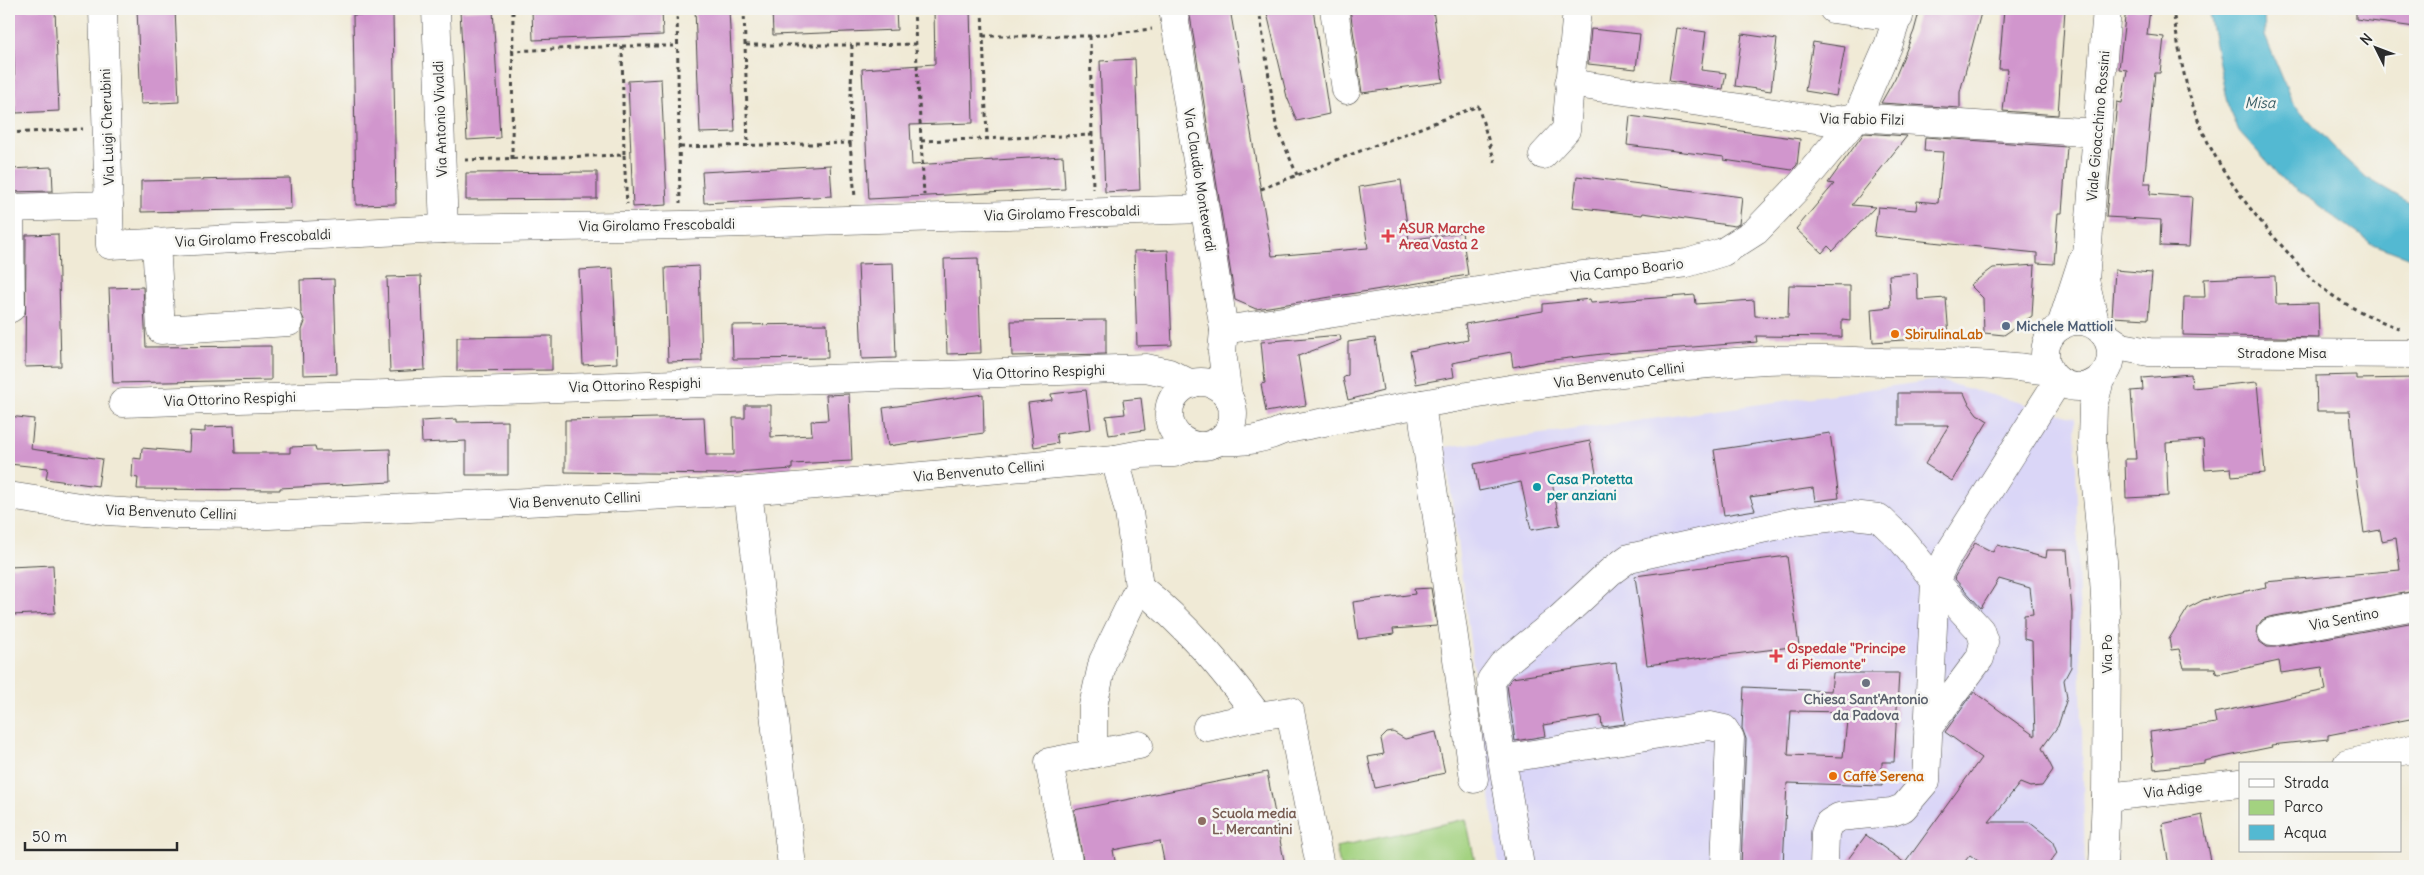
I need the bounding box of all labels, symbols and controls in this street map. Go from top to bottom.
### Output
north arrow [2352,22,2402,72]
text: N [2356,30,2376,49]
street label: Viale Gioacchino Rossini [2082,50,2114,202]
street label: Via Antonio Vivaldi [429,61,451,177]
street label: Via Luigi Cherubini [96,68,118,186]
water label: Misa [2245,93,2277,112]
street label: Via Claudio Monteverdi [1180,107,1220,253]
street label: Via Fabio Filzi [1820,109,1904,129]
street label: Via Girolamo Frescobaldi [984,201,1140,225]
street label: Via Girolamo Frescobaldi [579,215,735,235]
place label: ASUR Marche Area Vasta 2 [1399,219,1486,253]
street label: Via Girolamo Frescobaldi [175,225,331,251]
marker: ASUR Marche Area Vasta 2 [1381,229,1395,243]
street label: Via Campo Boario [1570,254,1685,286]
place label: Michele Mattioli [2016,317,2113,335]
marker: Michele Mattioli [2000,320,2012,332]
place label: SbirulinaLab [1905,325,1983,343]
marker: SbirulinaLab [1889,328,1901,340]
street label: Stradone Misa [2237,344,2327,362]
street label: Via Benvenuto Cellini [1553,358,1685,392]
street label: Via Ottorino Respighi [973,361,1105,383]
street label: Via Ottorino Respighi [569,374,701,396]
street label: Via Ottorino Respighi [164,388,296,410]
street label: Via Benvenuto Cellini [913,456,1045,486]
place label: Casa Protetta per anziani [1547,470,1633,504]
marker: Casa Protetta per anziani [1531,481,1543,493]
street label: Via Benvenuto Cellini [509,488,641,512]
street label: Via Benvenuto Cellini [105,501,237,523]
street label: Via Sentino [2308,603,2380,635]
street label: Via Po [2098,634,2116,674]
place label: Ospedale "Principe di Piemonte" [1787,639,1906,673]
marker: Ospedale "Principe di Piemonte" [1769,649,1783,663]
marker: Chiesa Sant'Antonio da Padova [1860,677,1872,689]
place label: Chiesa Sant'Antonio da Padova [1804,690,1929,724]
legend [2239,762,2402,852]
place label: Caffè Serena [1843,767,1924,785]
marker: Caffè Serena [1827,770,1839,782]
text: Strada [2284,773,2329,792]
street label: Via Adige [2143,778,2203,802]
text: Parco [2284,797,2323,816]
place label: Scuola media L. Mercantini [1212,804,1297,838]
marker: Scuola media L. Mercantini [1196,815,1208,827]
scale bar [25,820,178,852]
text: Acqua [2284,823,2327,842]
text: 50 m [32,827,67,846]

